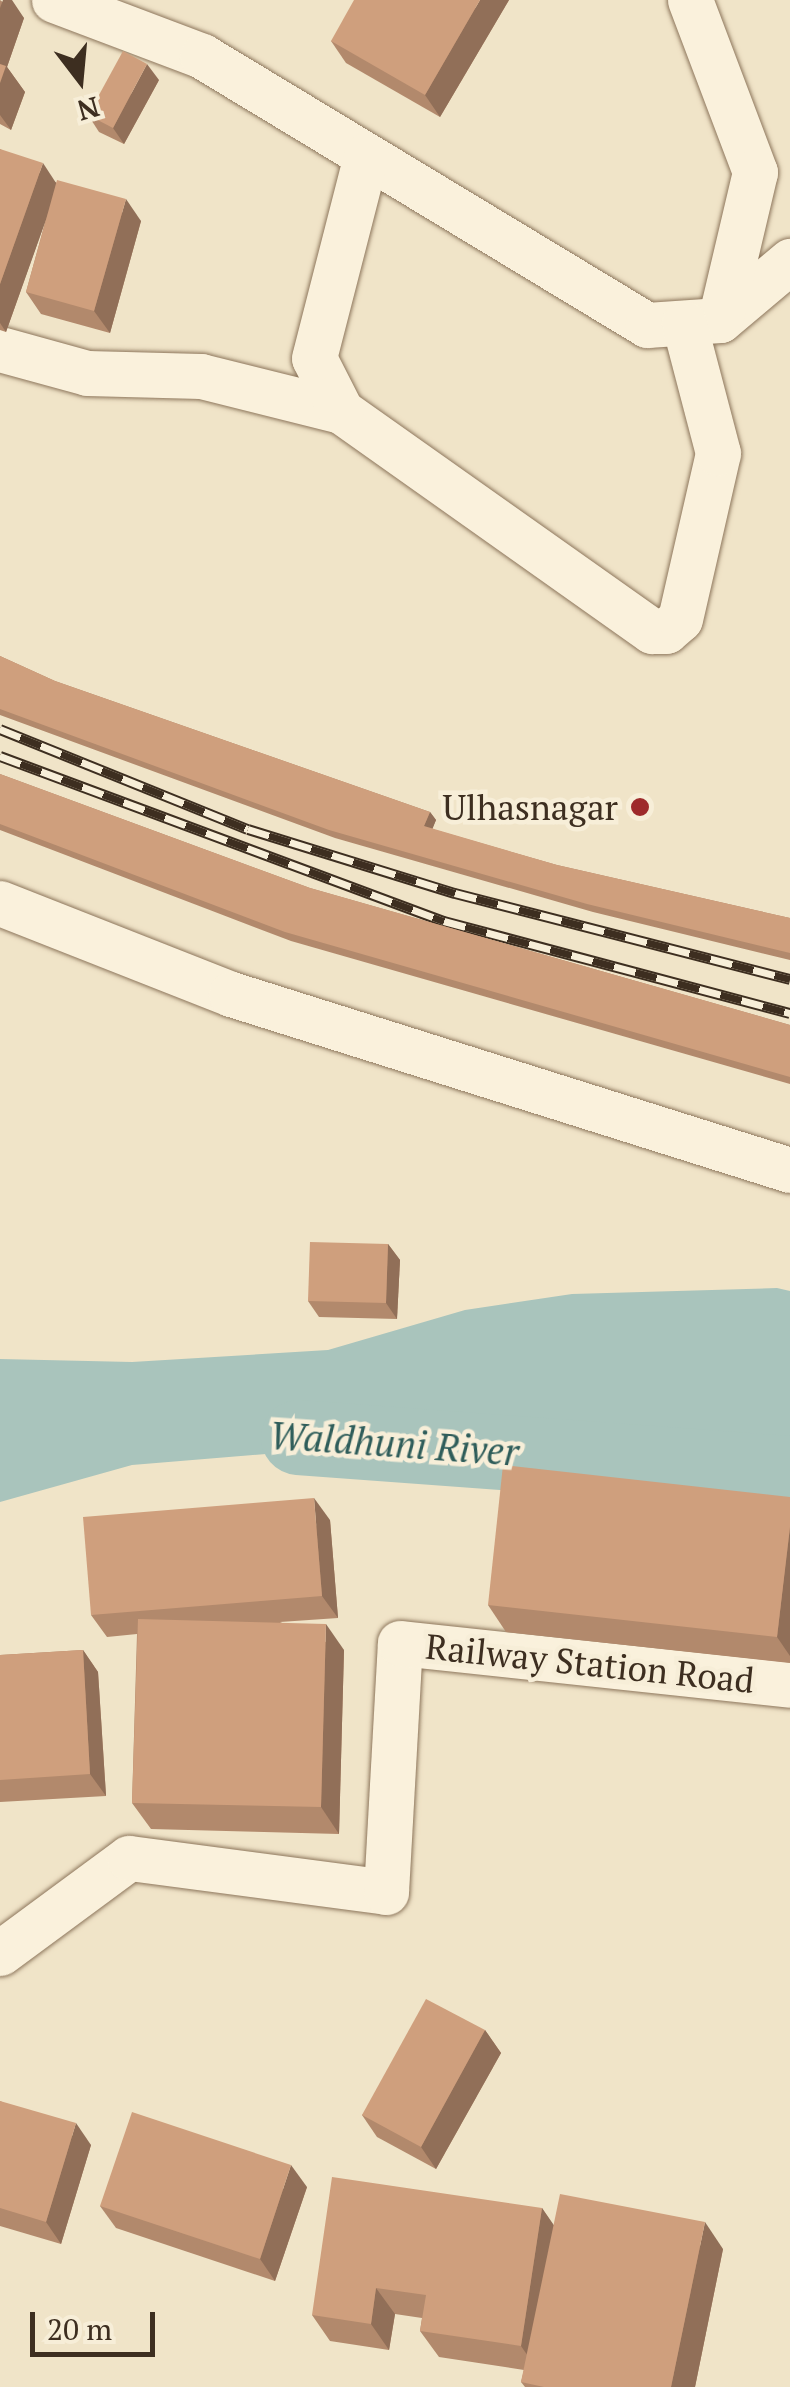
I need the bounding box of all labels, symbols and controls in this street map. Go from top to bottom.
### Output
north arrow [30,30,130,130]
text: N [73,89,104,130]
place label: Ulhasnagar [443,786,618,828]
marker: Ulhasnagar [627,794,653,820]
water label: Waldhuni River [268,1413,520,1475]
street label: Railway Station Road [424,1625,756,1701]
scale bar [35,2292,160,2354]
text: 20 m [47,2309,112,2349]

